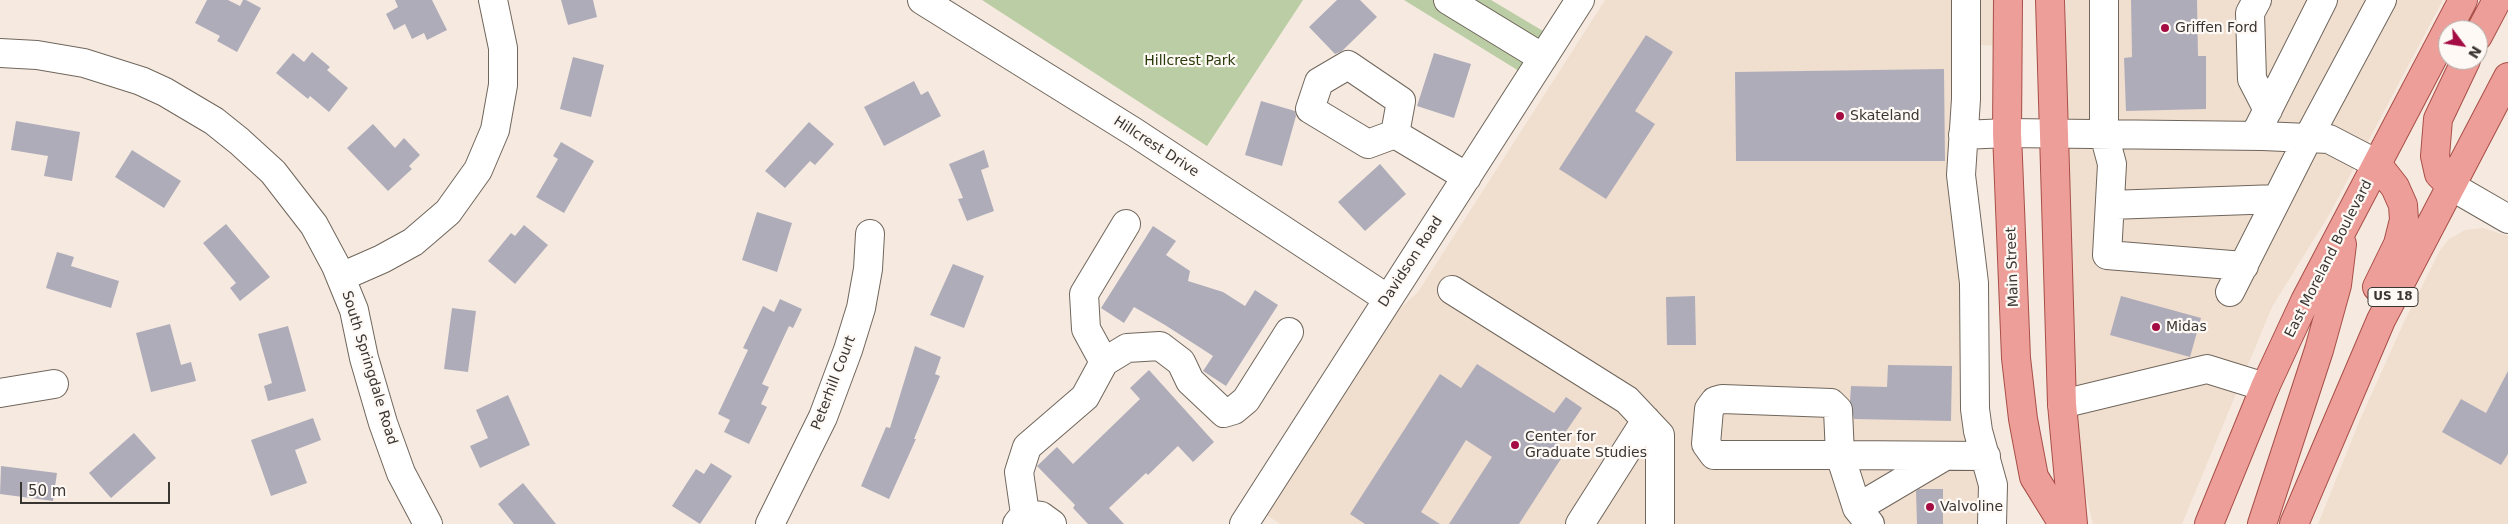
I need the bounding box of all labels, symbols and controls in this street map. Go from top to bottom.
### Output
place label: Griffen Ford [2175,20,2258,36]
north arrow [2438,20,2488,70]
marker: Griffen Ford [2159,22,2171,34]
text: N [2465,43,2485,61]
park label: Hillcrest Park [1144,53,1236,69]
place label: Skateland [1850,108,1920,124]
marker: Skateland [1834,110,1846,122]
street label: Hillcrest Drive [1110,113,1202,181]
street label: East Moreland Boulevard [2282,177,2376,341]
street label: Davidson Road [1375,214,1447,310]
street label: Main Street [2003,227,2023,307]
road number: US 18 [2368,288,2418,306]
street label: South Springdale Road [338,289,400,447]
place label: Midas [2166,319,2207,335]
marker: Midas [2150,321,2162,333]
street label: Peterhill Court [808,333,860,433]
place label: Center for Graduate Studies [1525,429,1647,462]
marker: Center for Graduate Studies [1509,439,1521,451]
scale bar [22,472,172,504]
text: 50 m [28,482,66,500]
place label: Valvoline [1940,499,2003,515]
marker: Valvoline [1924,501,1936,513]

